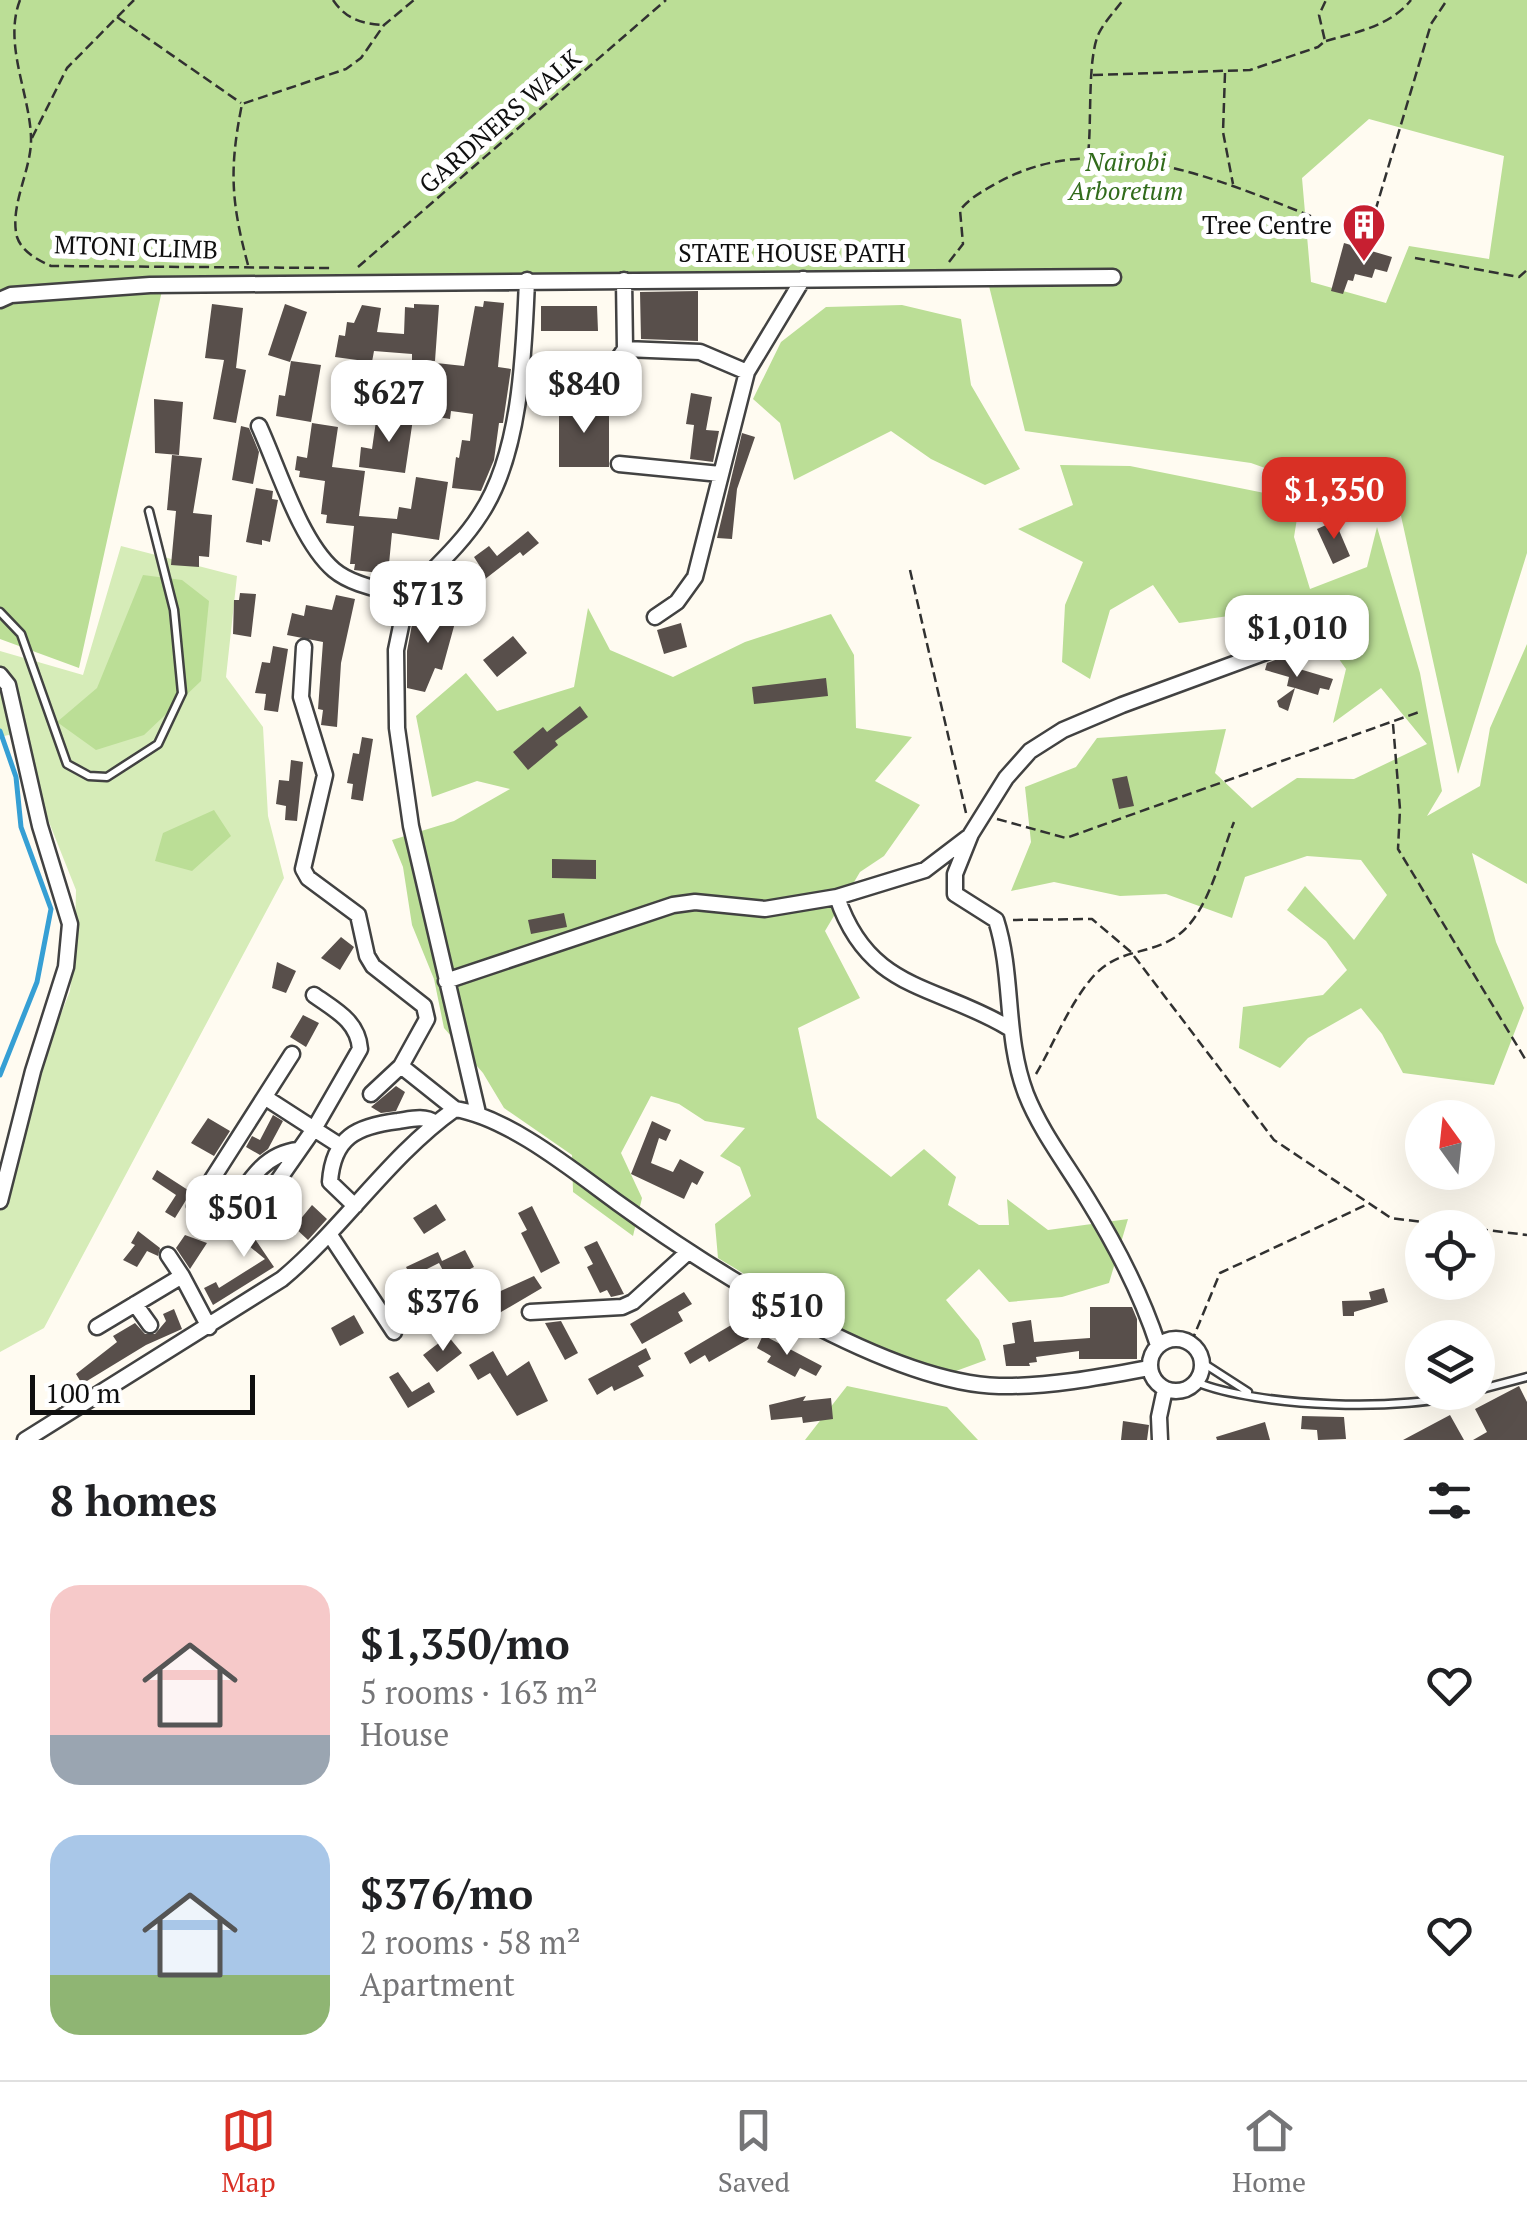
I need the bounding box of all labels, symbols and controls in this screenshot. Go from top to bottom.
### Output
street label: GARDNERS WALK [412,41,588,200]
park label: Nairobi Arboretum [1067,145,1183,207]
building icon: Tree Centre [1341,202,1387,263]
place label: Tree Centre [1202,208,1332,241]
street label: MTONI CLIMB [54,227,218,266]
street label: STATE HOUSE PATH [678,236,906,269]
pin: $840 [525,351,643,436]
pin: $627 [330,360,448,445]
text: $840 [548,362,620,404]
text: $627 [353,371,425,413]
pin: $1,350 [1253,457,1415,542]
text: $1,350 [1284,468,1384,510]
pin: $713 [369,561,487,646]
text: $713 [392,572,464,614]
pin: $1,010 [1216,595,1378,680]
text: $1,010 [1247,606,1347,648]
north arrow [1405,1100,1495,1190]
map controls [1405,1100,1495,1410]
pin: $501 [185,1175,303,1260]
text: $501 [208,1186,280,1228]
button: locate [1405,1210,1495,1300]
pin: $376 [384,1269,502,1354]
pin: $510 [728,1273,846,1358]
text: $376 [407,1280,479,1322]
text: $510 [751,1284,823,1326]
button: layers [1405,1320,1495,1410]
scale bar [30,1370,255,1414]
text: 100 m [45,1374,121,1411]
text: 8 homes [50,1472,217,1528]
icon: filters [1422,1473,1477,1528]
text: $1,350/mo [360,1615,570,1671]
icon: home [130,1625,250,1745]
icon: heart [1422,1658,1477,1713]
text: 5 rooms · 163 m² [360,1671,598,1713]
text: House [360,1713,449,1755]
text: $376/mo [360,1865,533,1921]
icon: home [130,1875,250,1995]
icon: heart [1422,1908,1477,1963]
text: 2 rooms · 58 m² [360,1921,581,1963]
text: Apartment [360,1963,515,2005]
tab: Map [221,2103,276,2200]
tab: Saved [718,2103,790,2200]
tab: Home [1232,2103,1306,2200]

